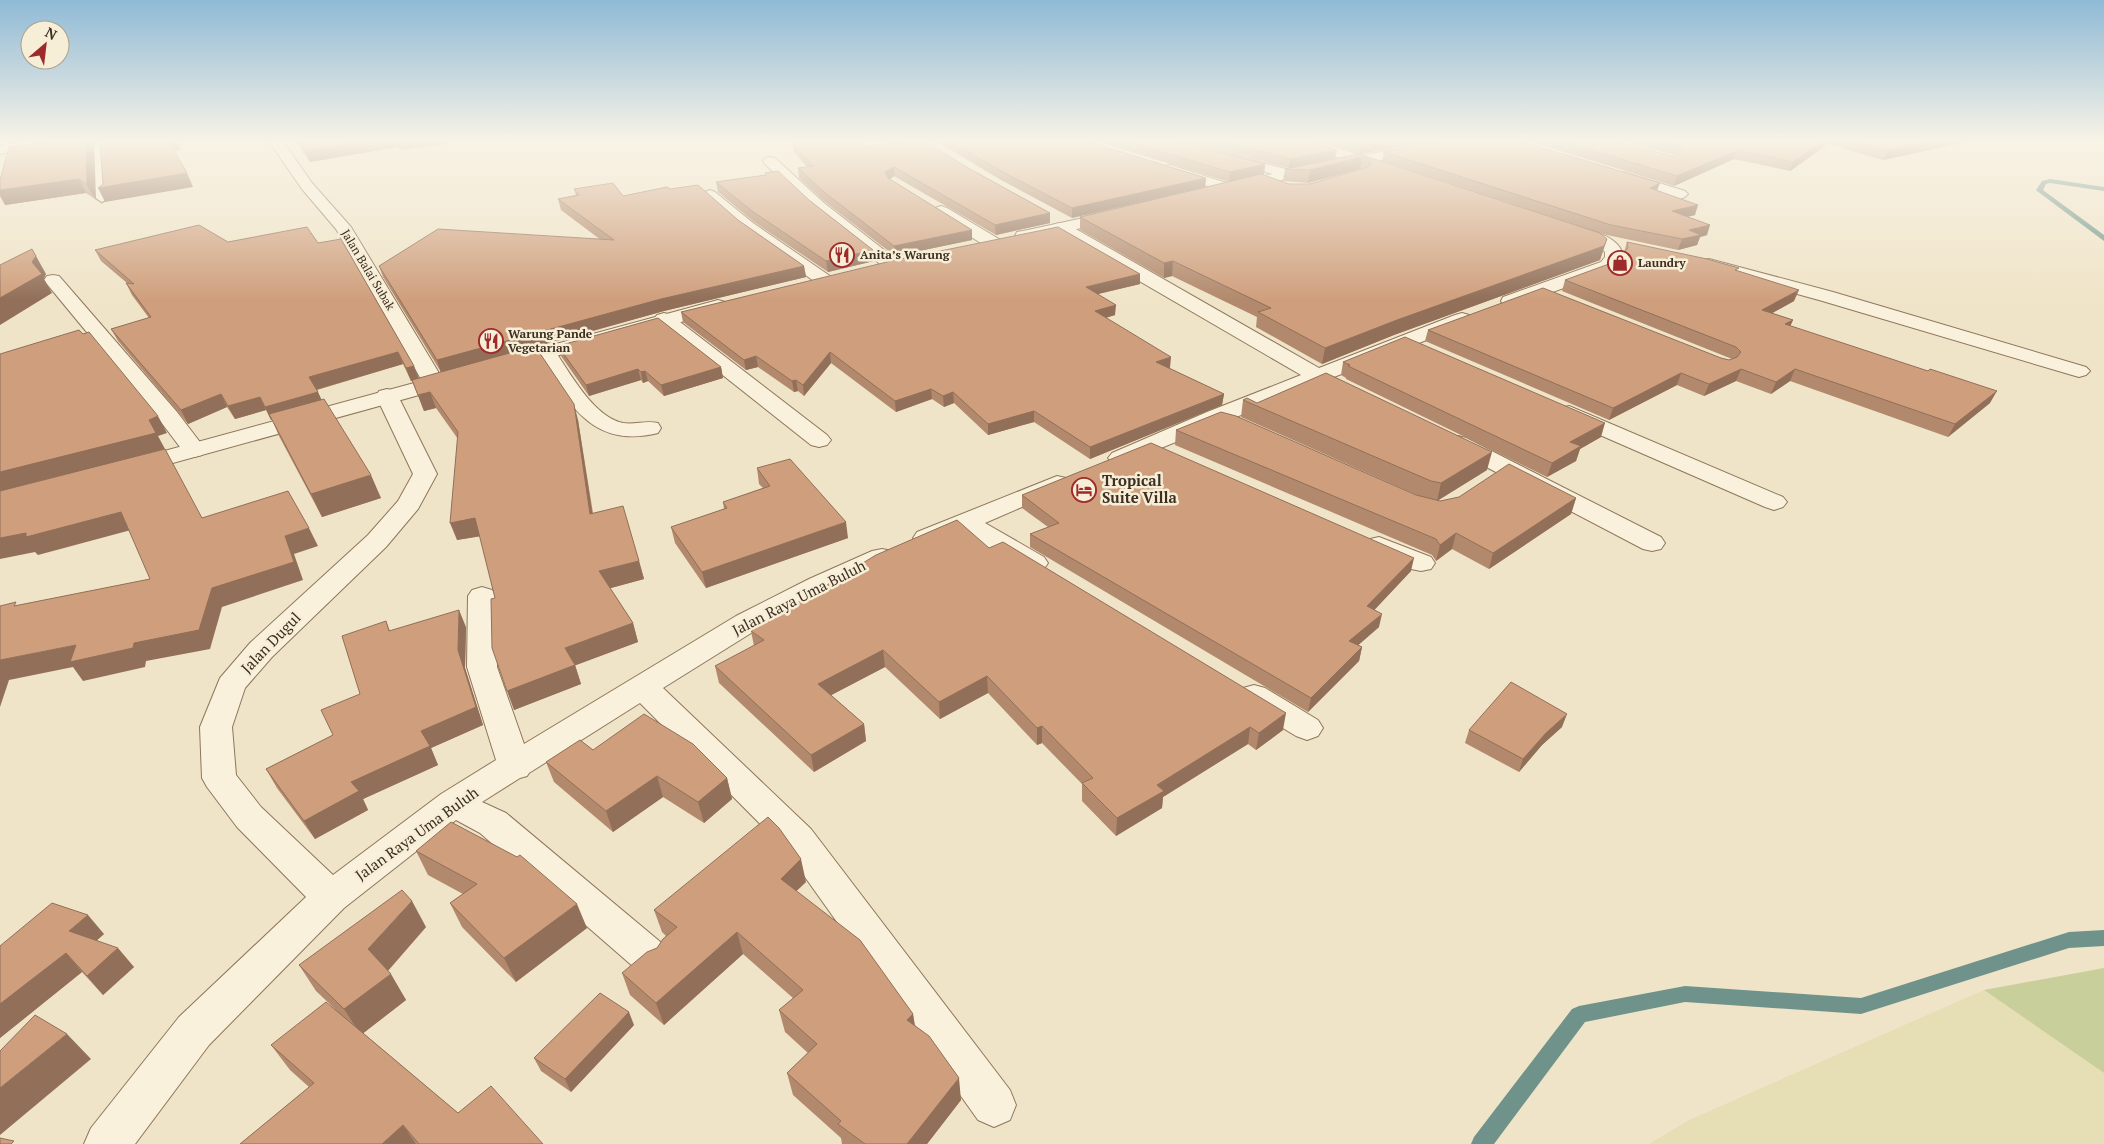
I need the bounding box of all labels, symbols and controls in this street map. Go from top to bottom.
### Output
north arrow [20,20,70,70]
text: N [42,22,61,44]
street label: Jalan Balai Subak [338,227,399,314]
restaurant icon: Anita’s Warung [829,242,855,268]
place label: Anita’s Warung [860,247,950,262]
shop icon: Laundry [1607,250,1633,276]
place label: Laundry [1638,255,1686,270]
place label: Warung Pande Vegetarian [508,326,593,355]
restaurant icon: Warung Pande Vegetarian [478,328,504,354]
place label: Tropical Suite Villa [1102,470,1177,507]
hotel icon: Tropical Suite Villa [1071,477,1097,503]
street label: Jalan Raya Uma Buluh [728,555,869,639]
street label: Jalan Dugul [236,607,304,677]
street label: Jalan Raya Uma Buluh [351,782,482,885]

